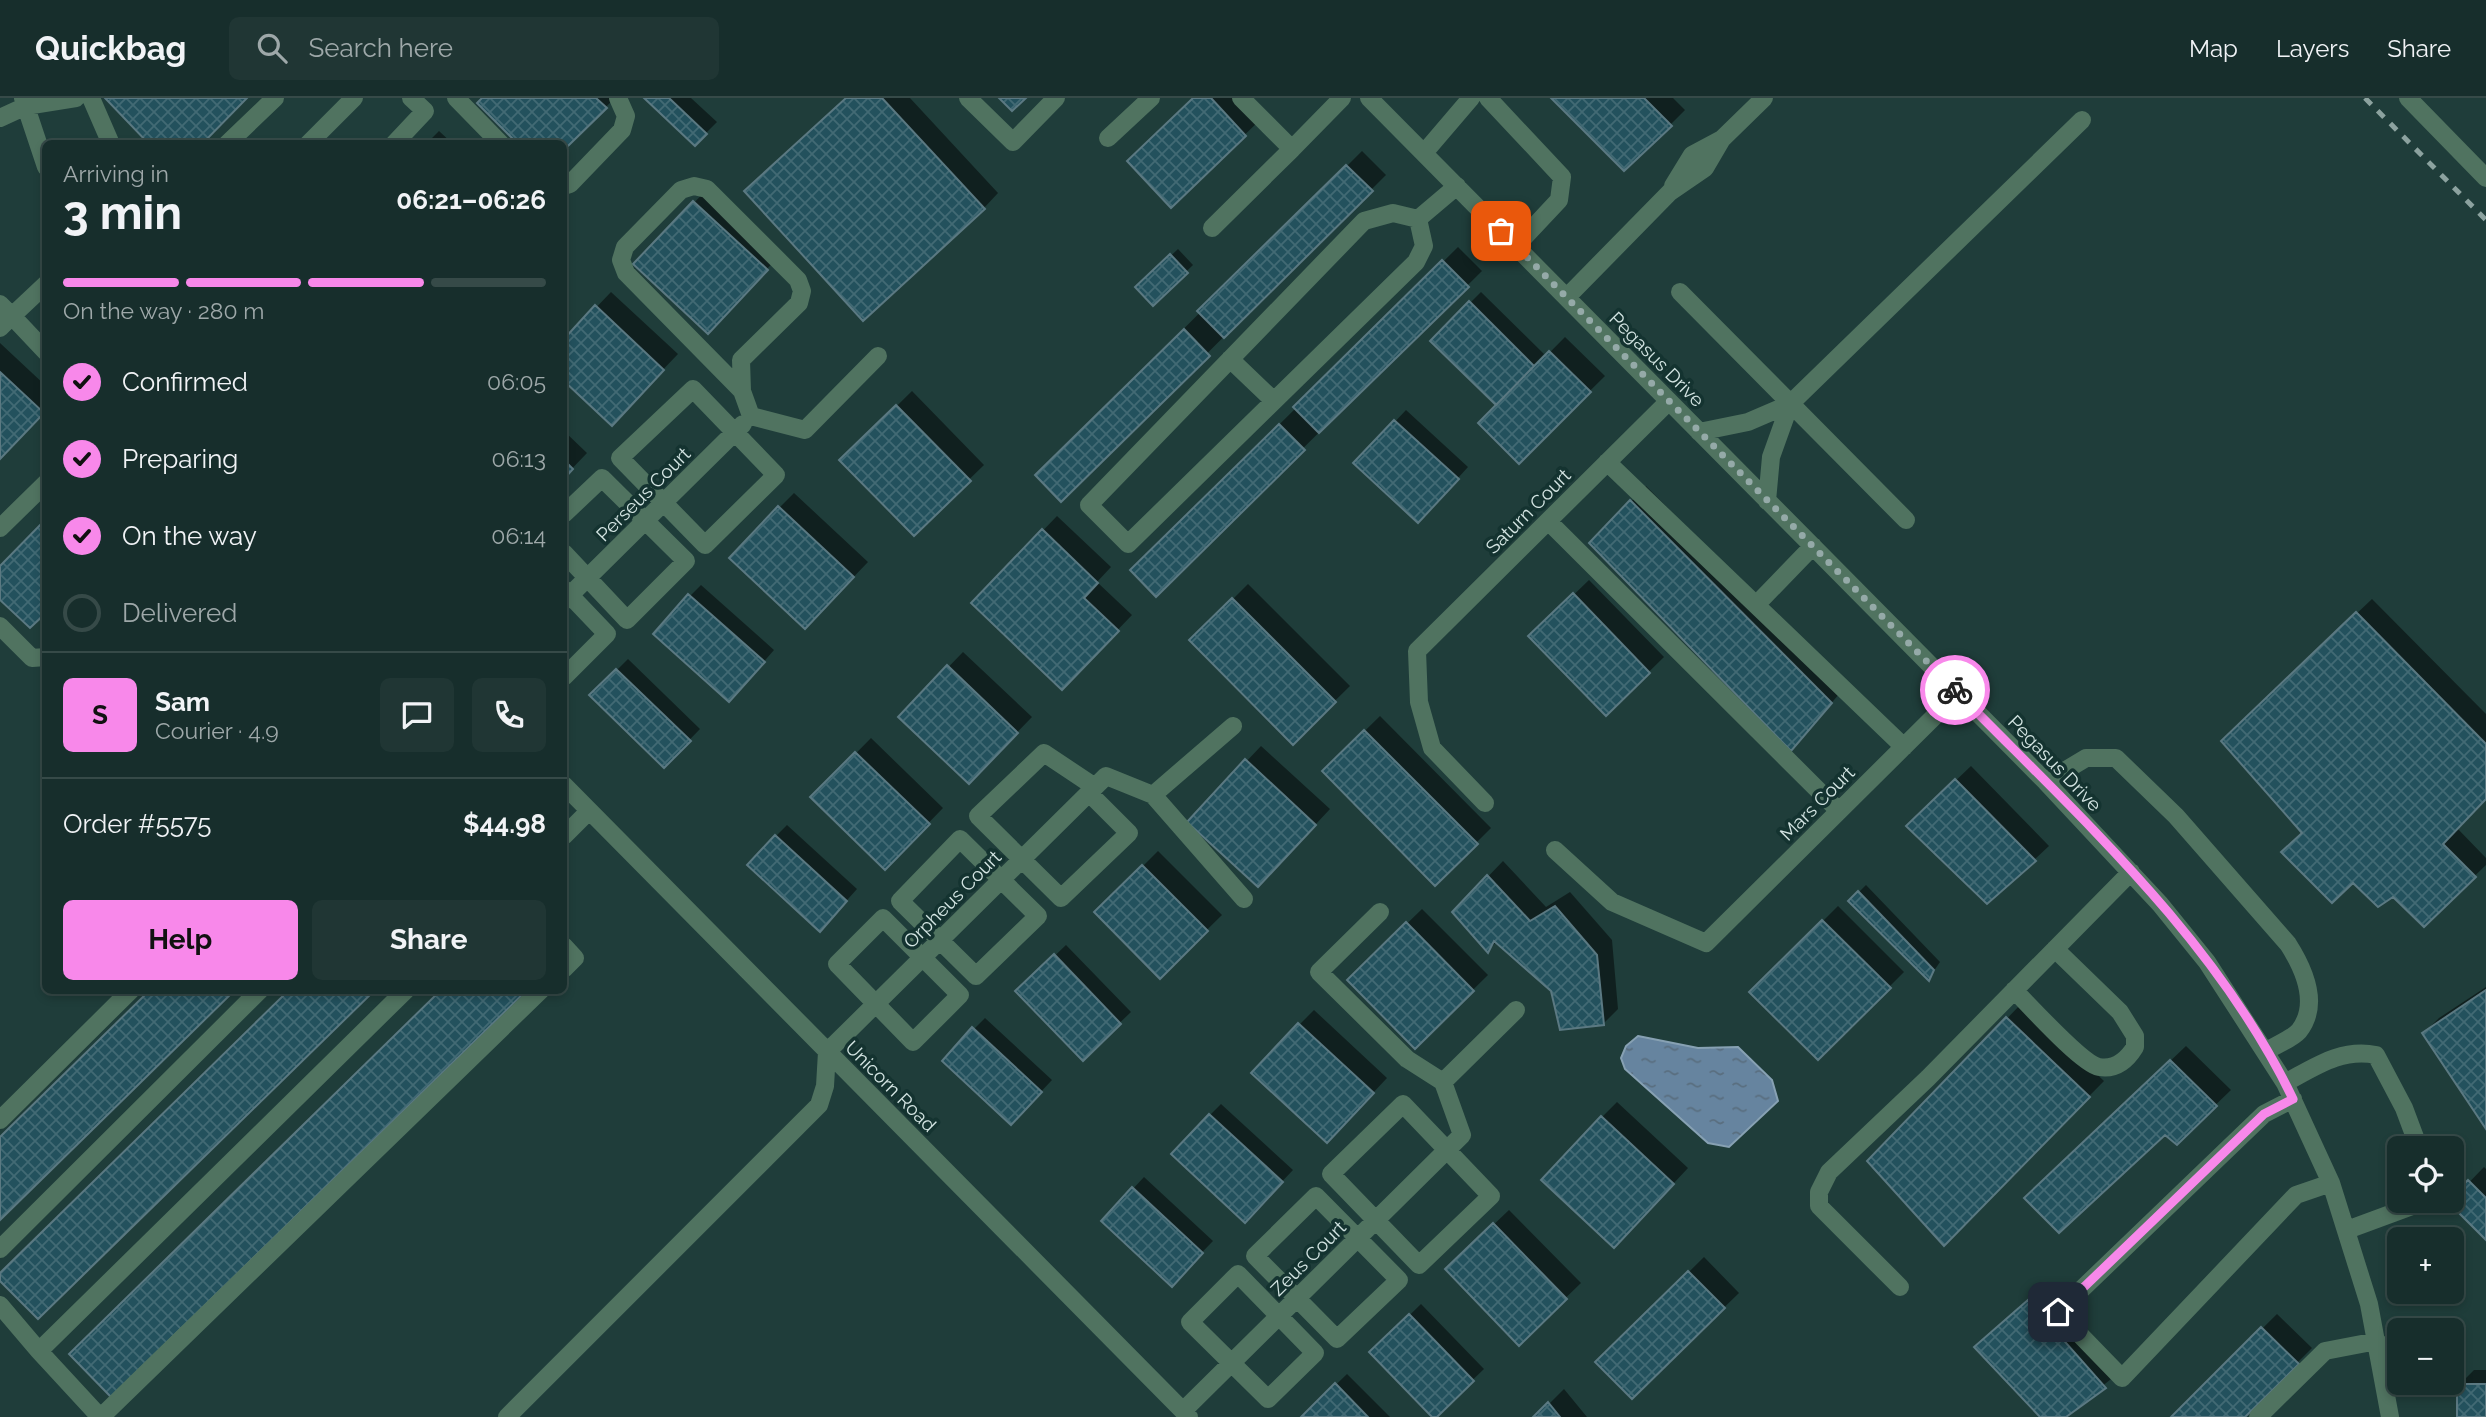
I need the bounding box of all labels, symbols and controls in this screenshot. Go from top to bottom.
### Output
search box [229,17,719,80]
text: Quickbag [35,29,187,68]
icon: search [253,29,291,67]
text: Search here [309,33,453,63]
text: Map [2189,34,2238,63]
text: Layers [2276,34,2349,63]
text: Share [2387,34,2451,63]
text: Arriving in [63,160,169,187]
text: 06:21–06:26 [396,185,546,215]
text: 3 min [63,186,182,240]
pin [1471,201,1531,261]
icon: bag [1482,212,1520,250]
text: On the way · 280 m [63,297,265,324]
street label: Pegasus Drive [1605,307,1709,411]
icon: check [63,363,101,401]
text: Confirmed [122,367,248,397]
text: 06:05 [487,368,546,395]
icon: check [63,440,101,478]
street label: Perseus Court [591,442,695,546]
text: Preparing [122,444,238,474]
text: 06:13 [492,445,546,472]
street label: Saturn Court [1481,464,1575,558]
icon: check [63,517,101,555]
text: On the way [122,521,257,551]
text: 06:14 [491,522,546,549]
text: Delivered [122,598,237,628]
courier [1920,655,1990,725]
icon: bike [1936,671,1974,709]
button: chat [380,678,454,752]
button: phone [472,678,546,752]
text: Sam [155,687,210,717]
text: S [92,700,108,730]
street label: Pegasus Drive [2004,711,2106,815]
text: Courier · 4.9 [155,717,279,744]
street label: Mars Court [1775,761,1859,845]
text: Order #5575 [63,809,211,839]
text: $44.98 [463,809,546,839]
street label: Orpheus Court [899,845,1006,952]
button: Help [63,900,298,980]
button: Share [312,900,546,980]
street label: Unicorn Road [841,1036,941,1136]
map controls [2387,1136,2464,1395]
button: locate [2387,1136,2464,1213]
street label: Zeus Court [1266,1216,1350,1300]
button: + [2387,1227,2464,1304]
pin [2028,1282,2088,1342]
icon: home [2039,1293,2077,1331]
button: − [2387,1318,2464,1395]

